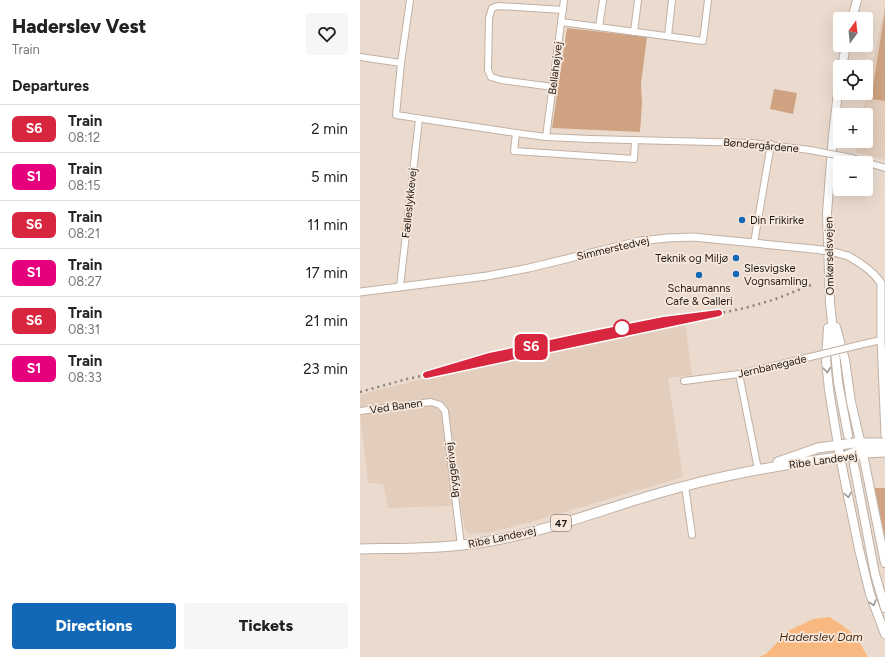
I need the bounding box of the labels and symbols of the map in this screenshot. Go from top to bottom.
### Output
north arrow [833,12,873,52]
street label: Bellahøjvej [546,41,565,95]
street label: Bøndergårdene [723,136,799,155]
street label: Fælleslykkevej [399,167,420,239]
place label: Din Frikirke [750,214,804,227]
marker: Din Frikirke [737,215,747,225]
street label: Omkørselsvejen [822,217,837,295]
street label: Simmerstedvej [576,234,651,263]
place label: Teknik og Miljø [655,252,729,265]
marker: Teknik og Miljø [731,253,741,263]
place label: Slesvigske Vognsamling [744,262,808,288]
marker: Slesvigske Vognsamling [731,269,741,279]
marker: Schaumanns Cafe & Galleri [694,270,704,280]
place label: Schaumanns Cafe & Galleri [665,282,733,308]
unlabelled marker [613,319,631,337]
line badge: S6 [513,334,549,360]
street label: Jernbanegade [736,352,808,381]
one-way arrow [823,367,832,373]
street label: Ved Banen [369,396,423,417]
street label: Bryggerivej [443,441,462,498]
street label: Ribe Landevej [788,449,858,472]
one-way arrow [843,492,851,498]
road number: 47 [551,515,571,531]
street label: Ribe Landevej [467,524,537,551]
one-way arrow [868,599,877,606]
water label: Haderslev Dam [779,630,863,644]

